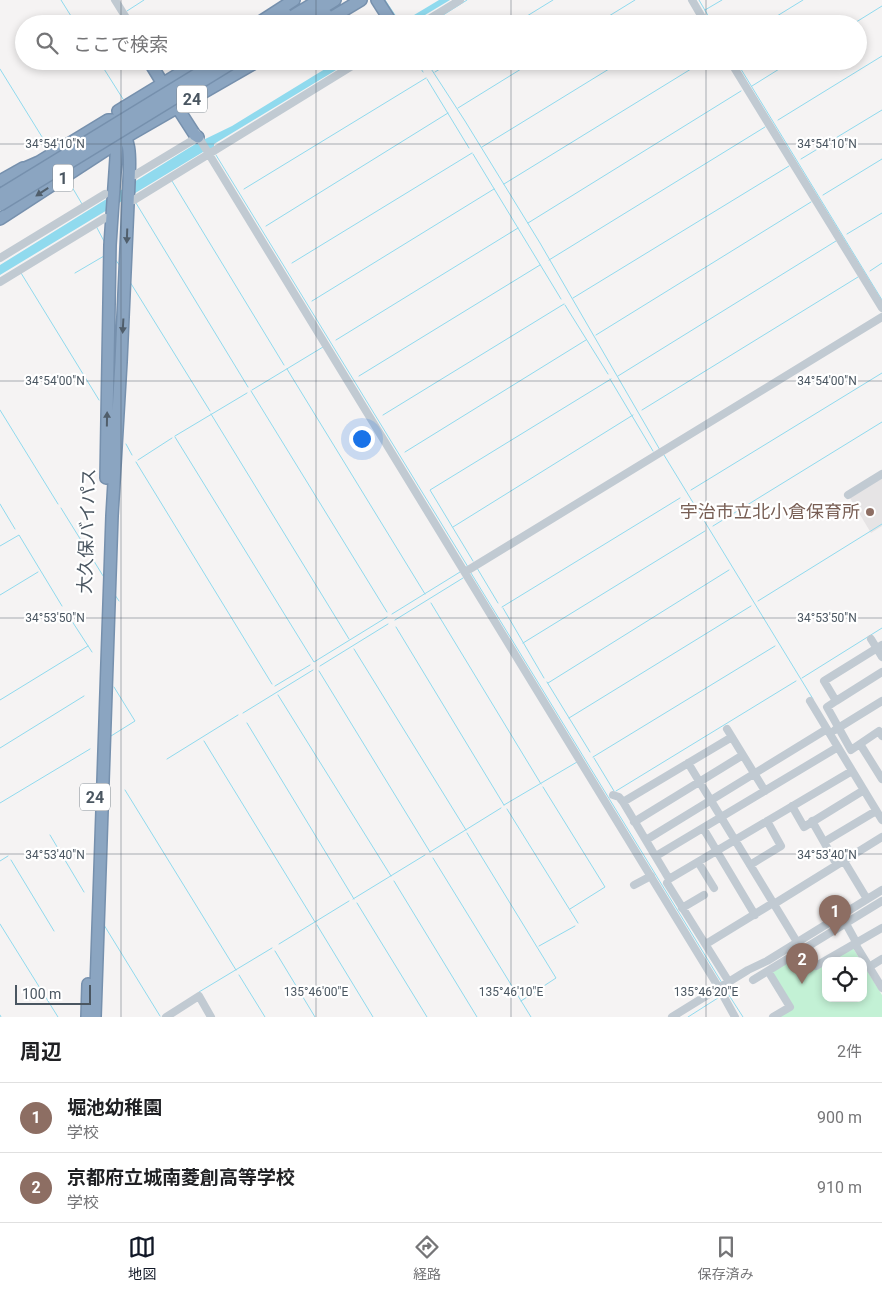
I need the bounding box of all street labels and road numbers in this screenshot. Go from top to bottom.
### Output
road number: 24 [177,86,207,112]
road number: 1 [53,164,73,192]
street label: 大久保バイパス [74,468,99,594]
road number: 24 [80,784,110,810]

